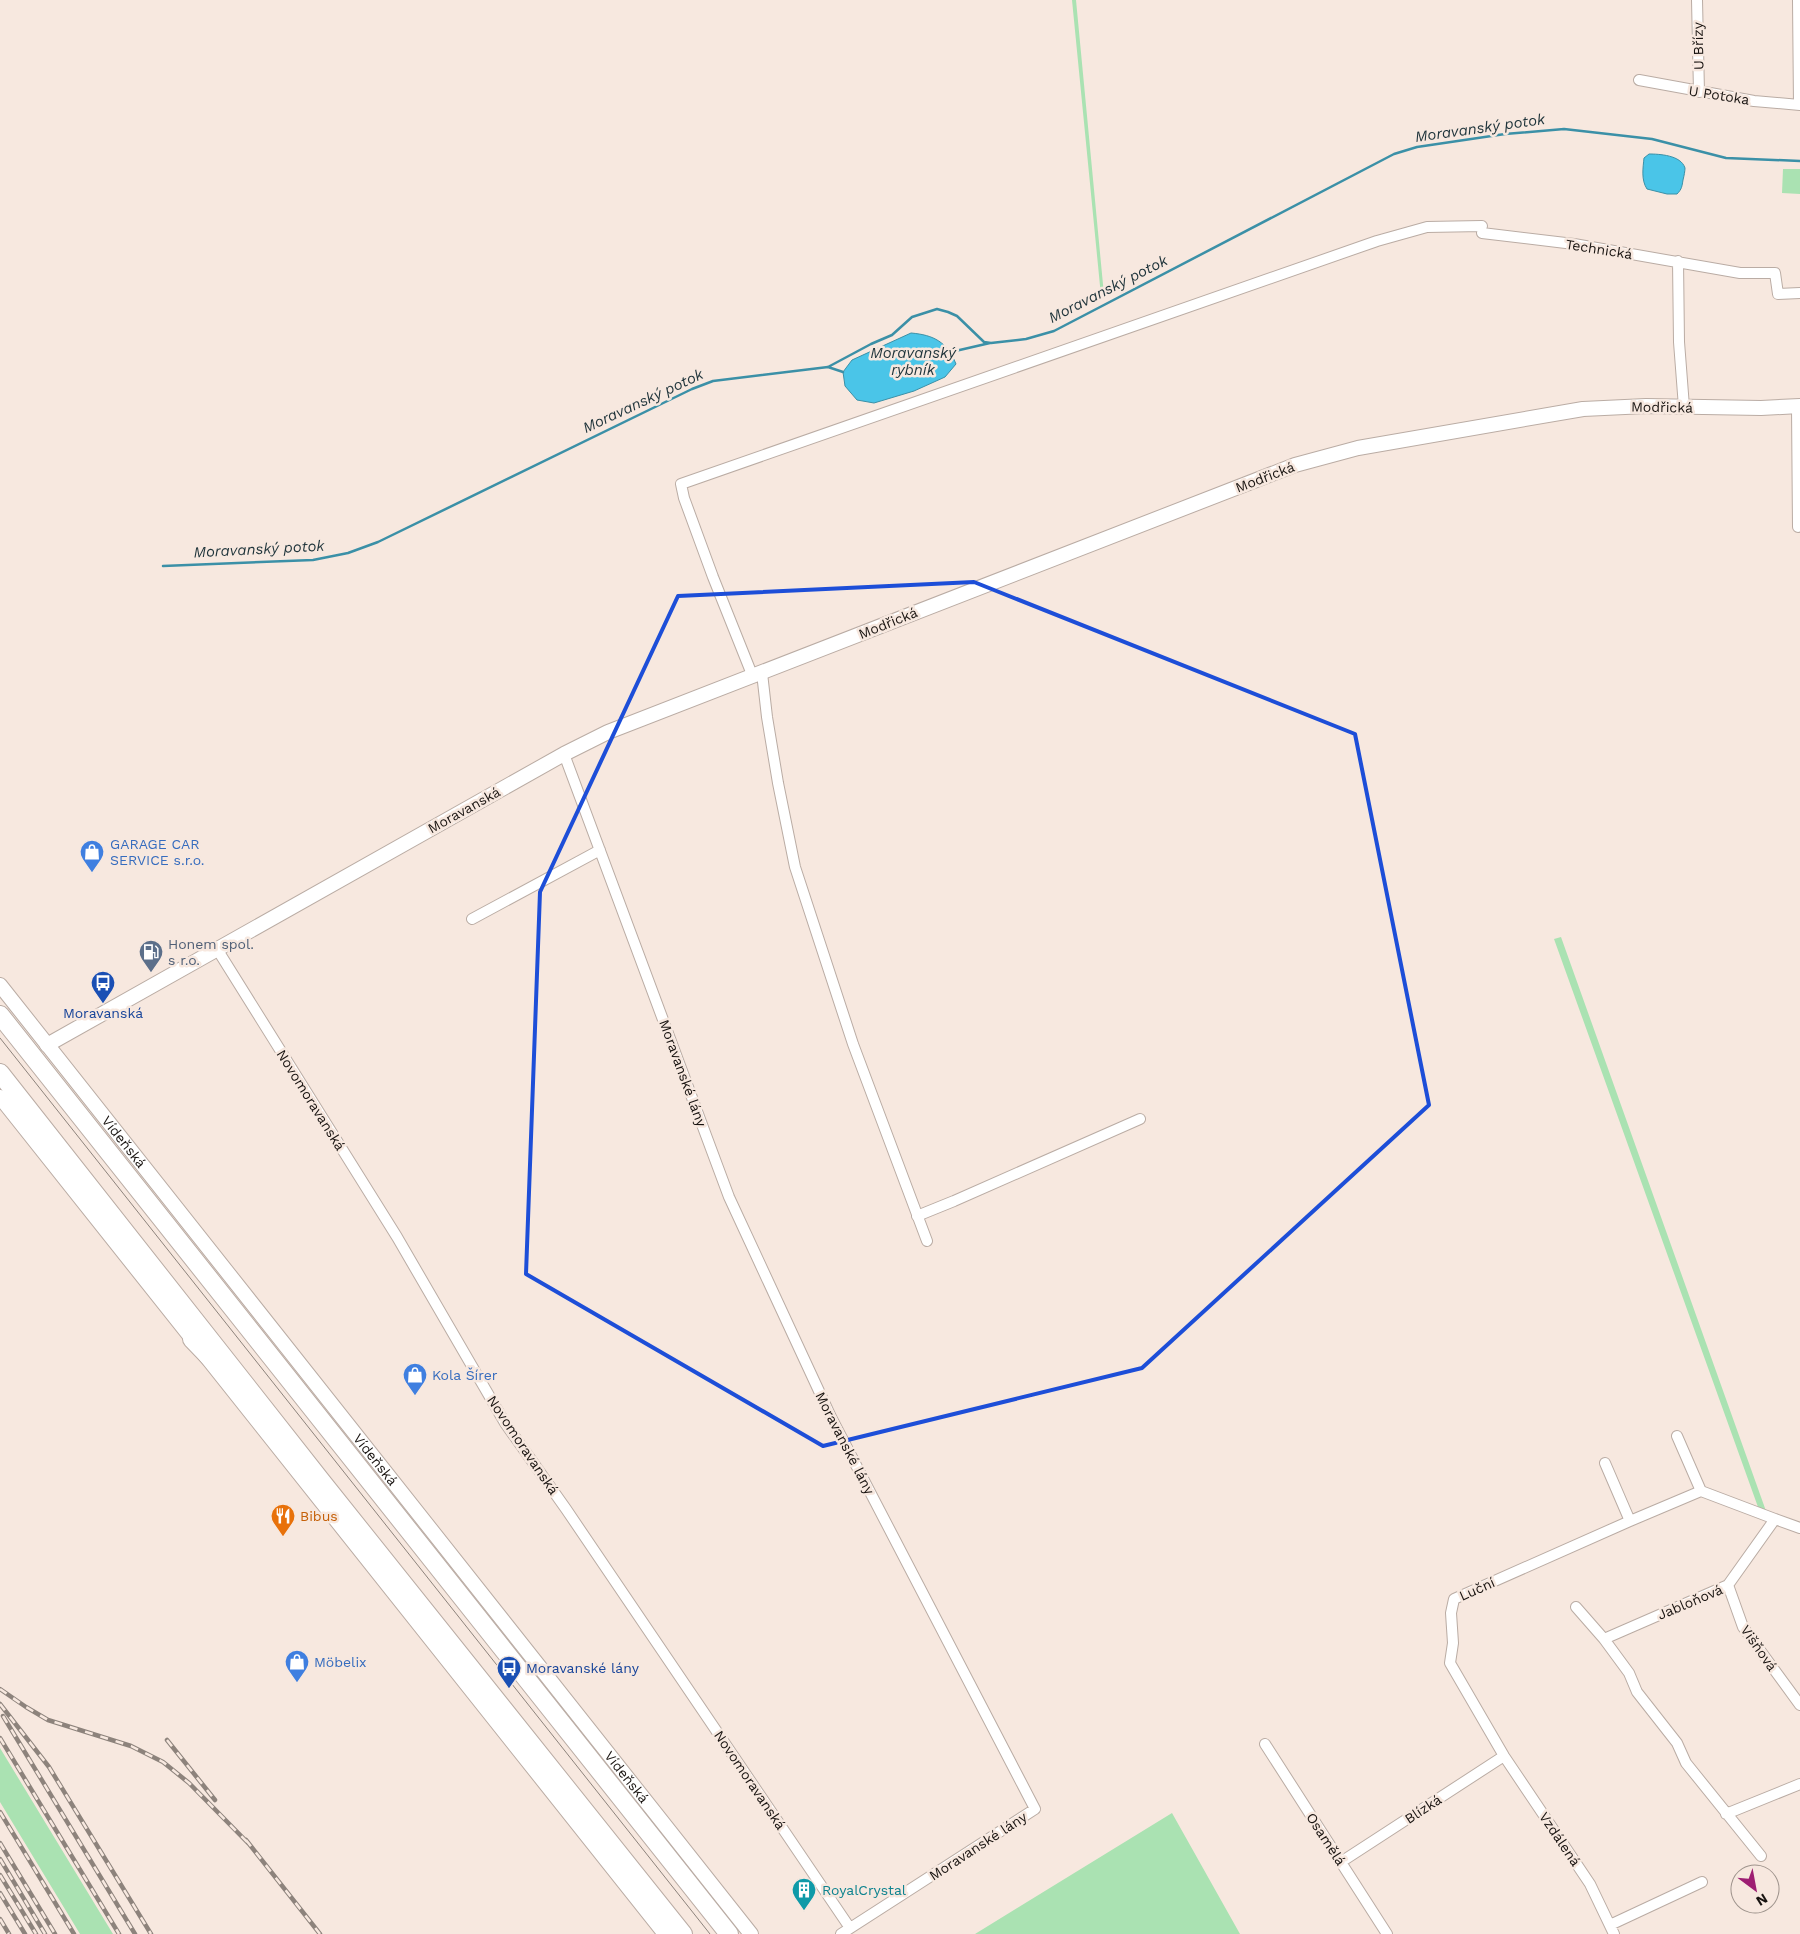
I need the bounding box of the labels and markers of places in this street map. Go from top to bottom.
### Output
place label: GARAGE CAR SERVICE s.r.o. [110,836,205,868]
shop icon: GARAGE CAR SERVICE s.r.o. [79,839,105,873]
place label: Honem spol. s r.o. [168,936,254,968]
fuel station icon: Honem spol. s r.o. [138,939,164,973]
bus stop icon: Moravanská [90,970,116,1004]
place label: Moravanská [63,1005,143,1021]
shop icon: Kola Šírer [402,1362,428,1396]
place label: Kola Šírer [432,1367,498,1383]
restaurant icon: Bibus [270,1503,296,1537]
place label: Bibus [300,1508,338,1524]
shop icon: Möbelix [284,1649,310,1683]
place label: Möbelix [314,1654,367,1670]
bus stop icon: Moravanské lány [496,1655,522,1689]
place label: Moravanské lány [526,1660,640,1676]
building icon: RoyalCrystal [791,1877,817,1911]
place label: RoyalCrystal [822,1882,907,1898]

